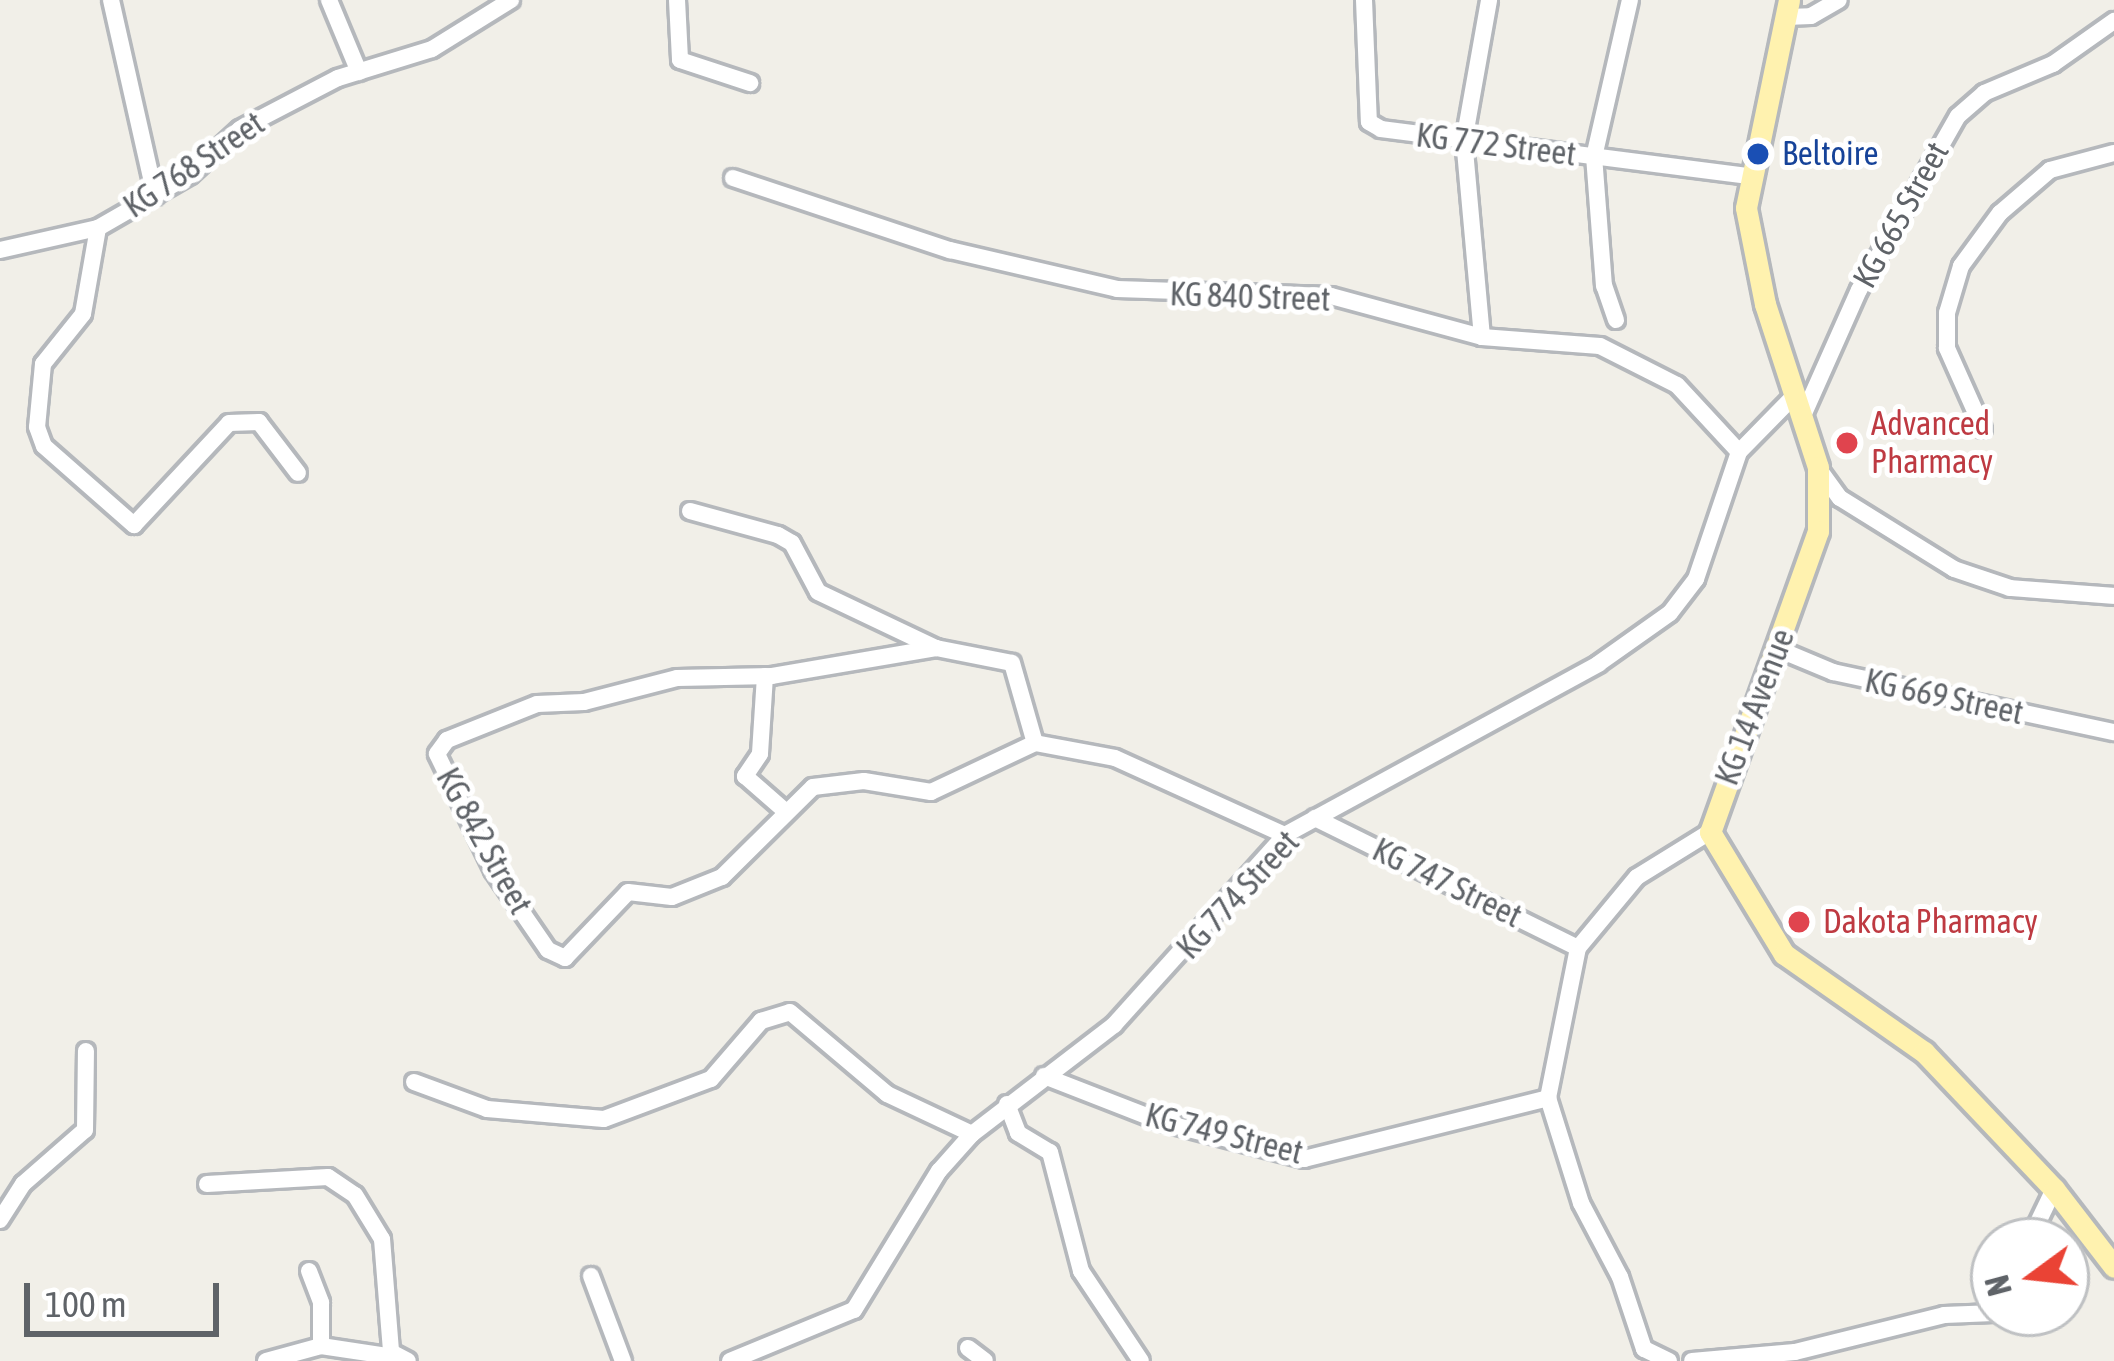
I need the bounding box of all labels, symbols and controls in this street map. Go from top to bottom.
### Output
street label: KG 768 Street [116,104,272,226]
street label: KG 772 Street [1414,116,1578,174]
place label: Beltoire [1782,134,1878,174]
street label: KG 665 Street [1845,135,1957,295]
marker: Beltoire [1745,141,1771,167]
street label: KG 840 Street [1169,274,1331,320]
place label: Advanced Pharmacy [1871,404,1993,482]
marker: Advanced Pharmacy [1834,430,1860,456]
street label: KG 14 Avenue [1707,623,1803,791]
street label: KG 669 Street [1861,661,2027,733]
street label: KG 842 Street [428,761,540,921]
street label: KG 774 Street [1169,823,1307,967]
street label: KG 747 Street [1366,830,1528,936]
place label: Dakota Pharmacy [1823,902,2038,942]
marker: Dakota Pharmacy [1786,909,1812,935]
street label: KG 749 Street [1141,1095,1307,1173]
north arrow [1970,1217,2090,1337]
scale bar [30,1259,225,1333]
text: N [1977,1271,2019,1300]
text: 100 m [45,1283,127,1325]

